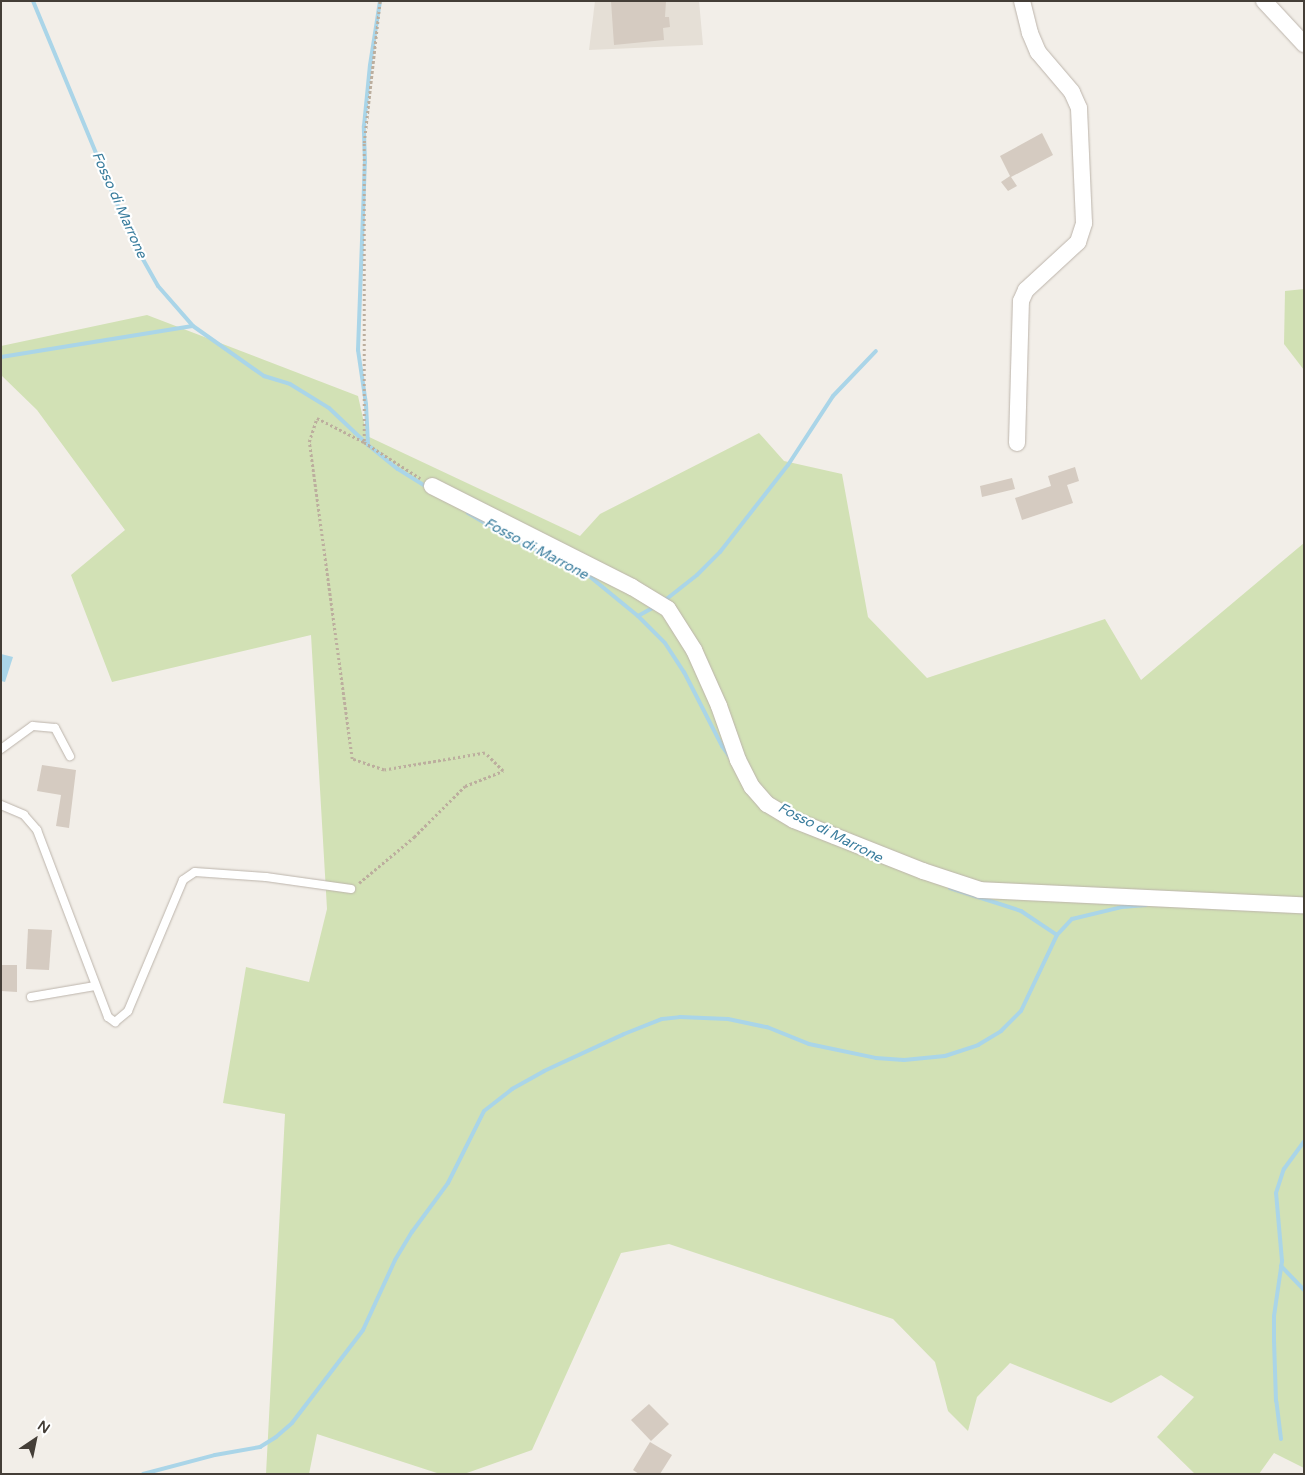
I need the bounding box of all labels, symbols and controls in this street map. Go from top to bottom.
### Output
water label: Fosso di Marrone [88,149,150,261]
water label: Fosso di Marrone [481,515,591,583]
water label: Fosso di Marrone [775,799,885,867]
north arrow [10,1415,60,1465]
text: N [34,1417,53,1437]

